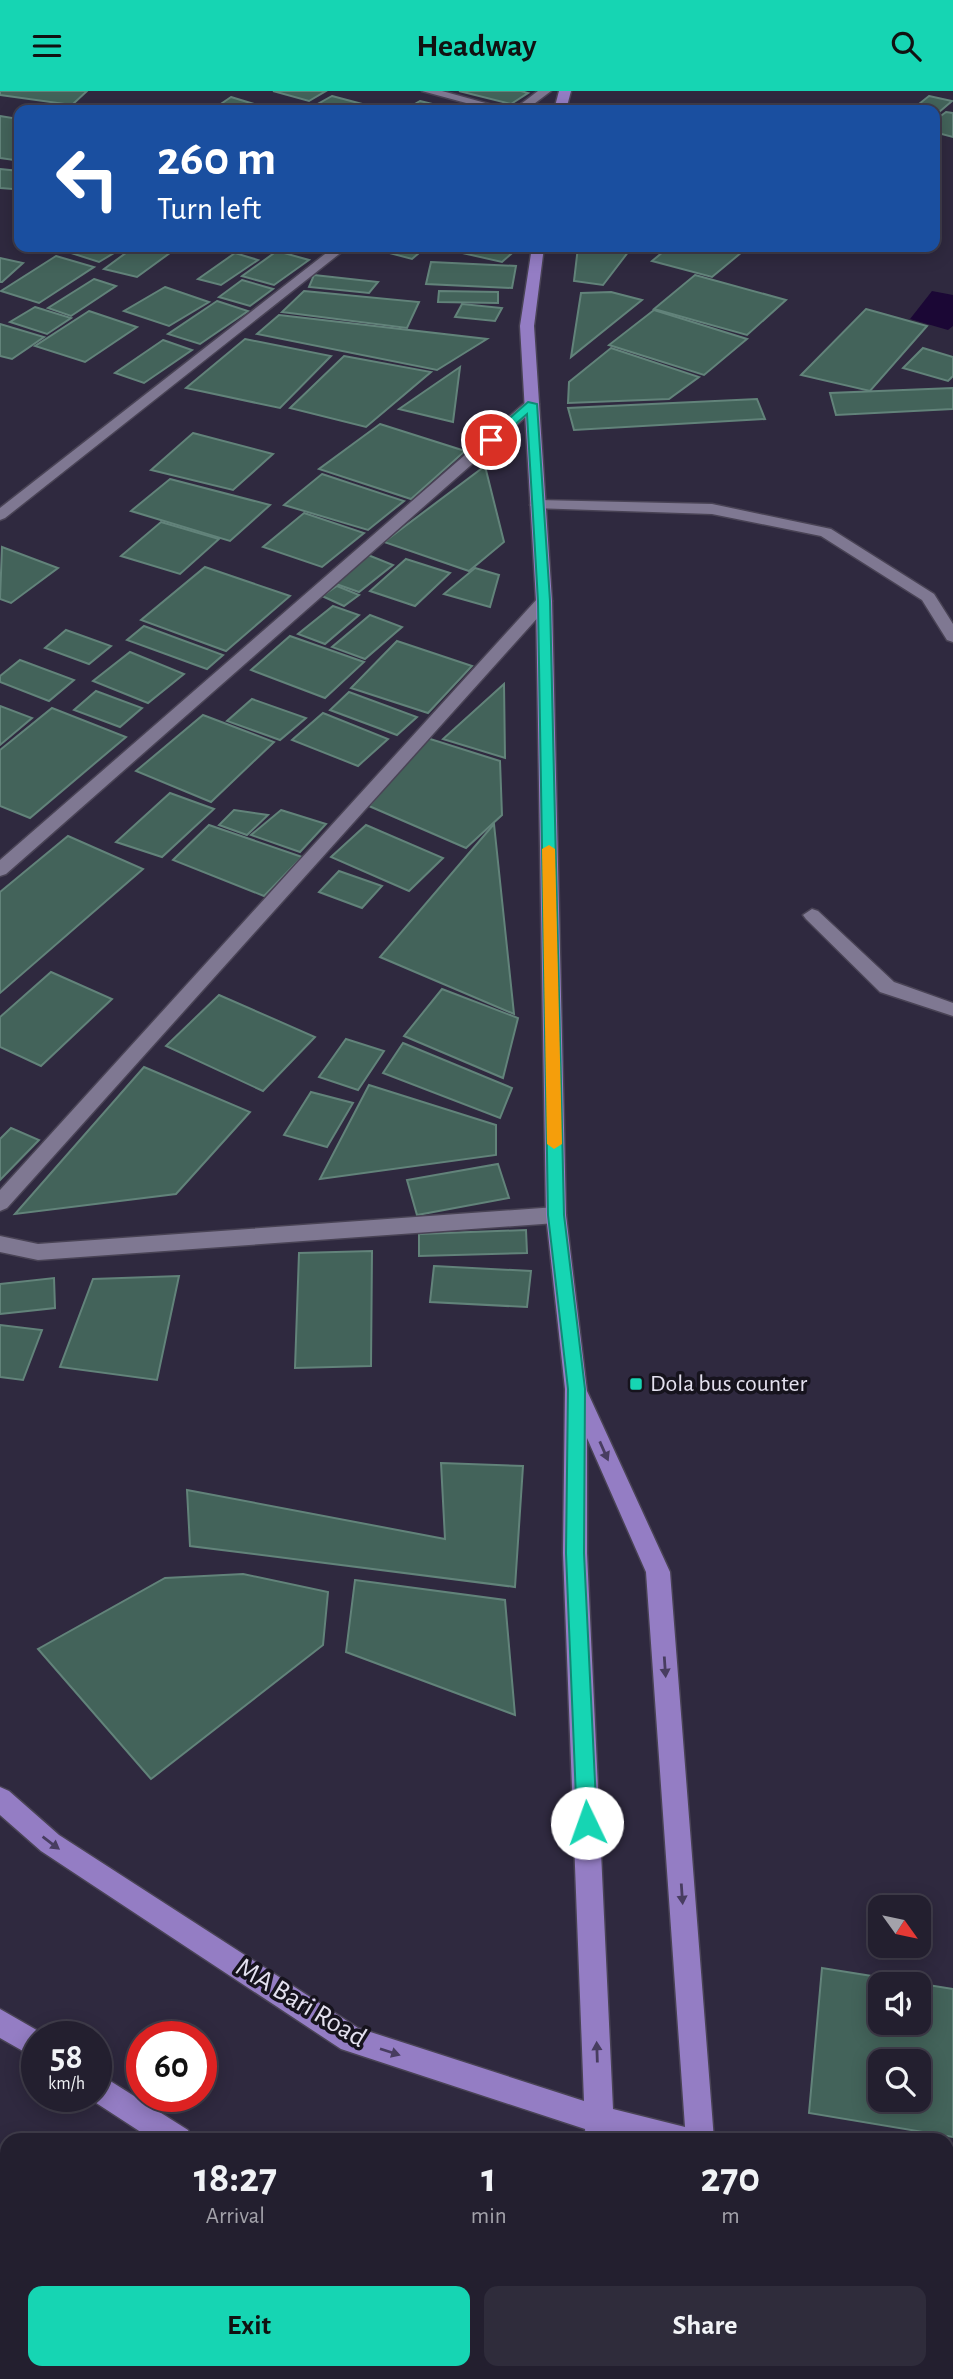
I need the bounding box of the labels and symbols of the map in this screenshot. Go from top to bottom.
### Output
pin [461,410,521,470]
place label: Dola bus counter [650,1372,807,1396]
marker: Dola bus counter [628,1376,644,1392]
one-way arrow [599,1441,610,1462]
one-way arrow [660,1656,671,1678]
position arrow [550,1786,624,1860]
one-way arrow [42,1836,60,1851]
one-way arrow [677,1883,688,1905]
north arrow [868,1895,931,1958]
street label: MA Bari Road [231,1953,371,2053]
speed limit sign: 60 [126,2021,217,2112]
one-way arrow [591,2040,602,2062]
one-way arrow [380,2047,401,2057]

